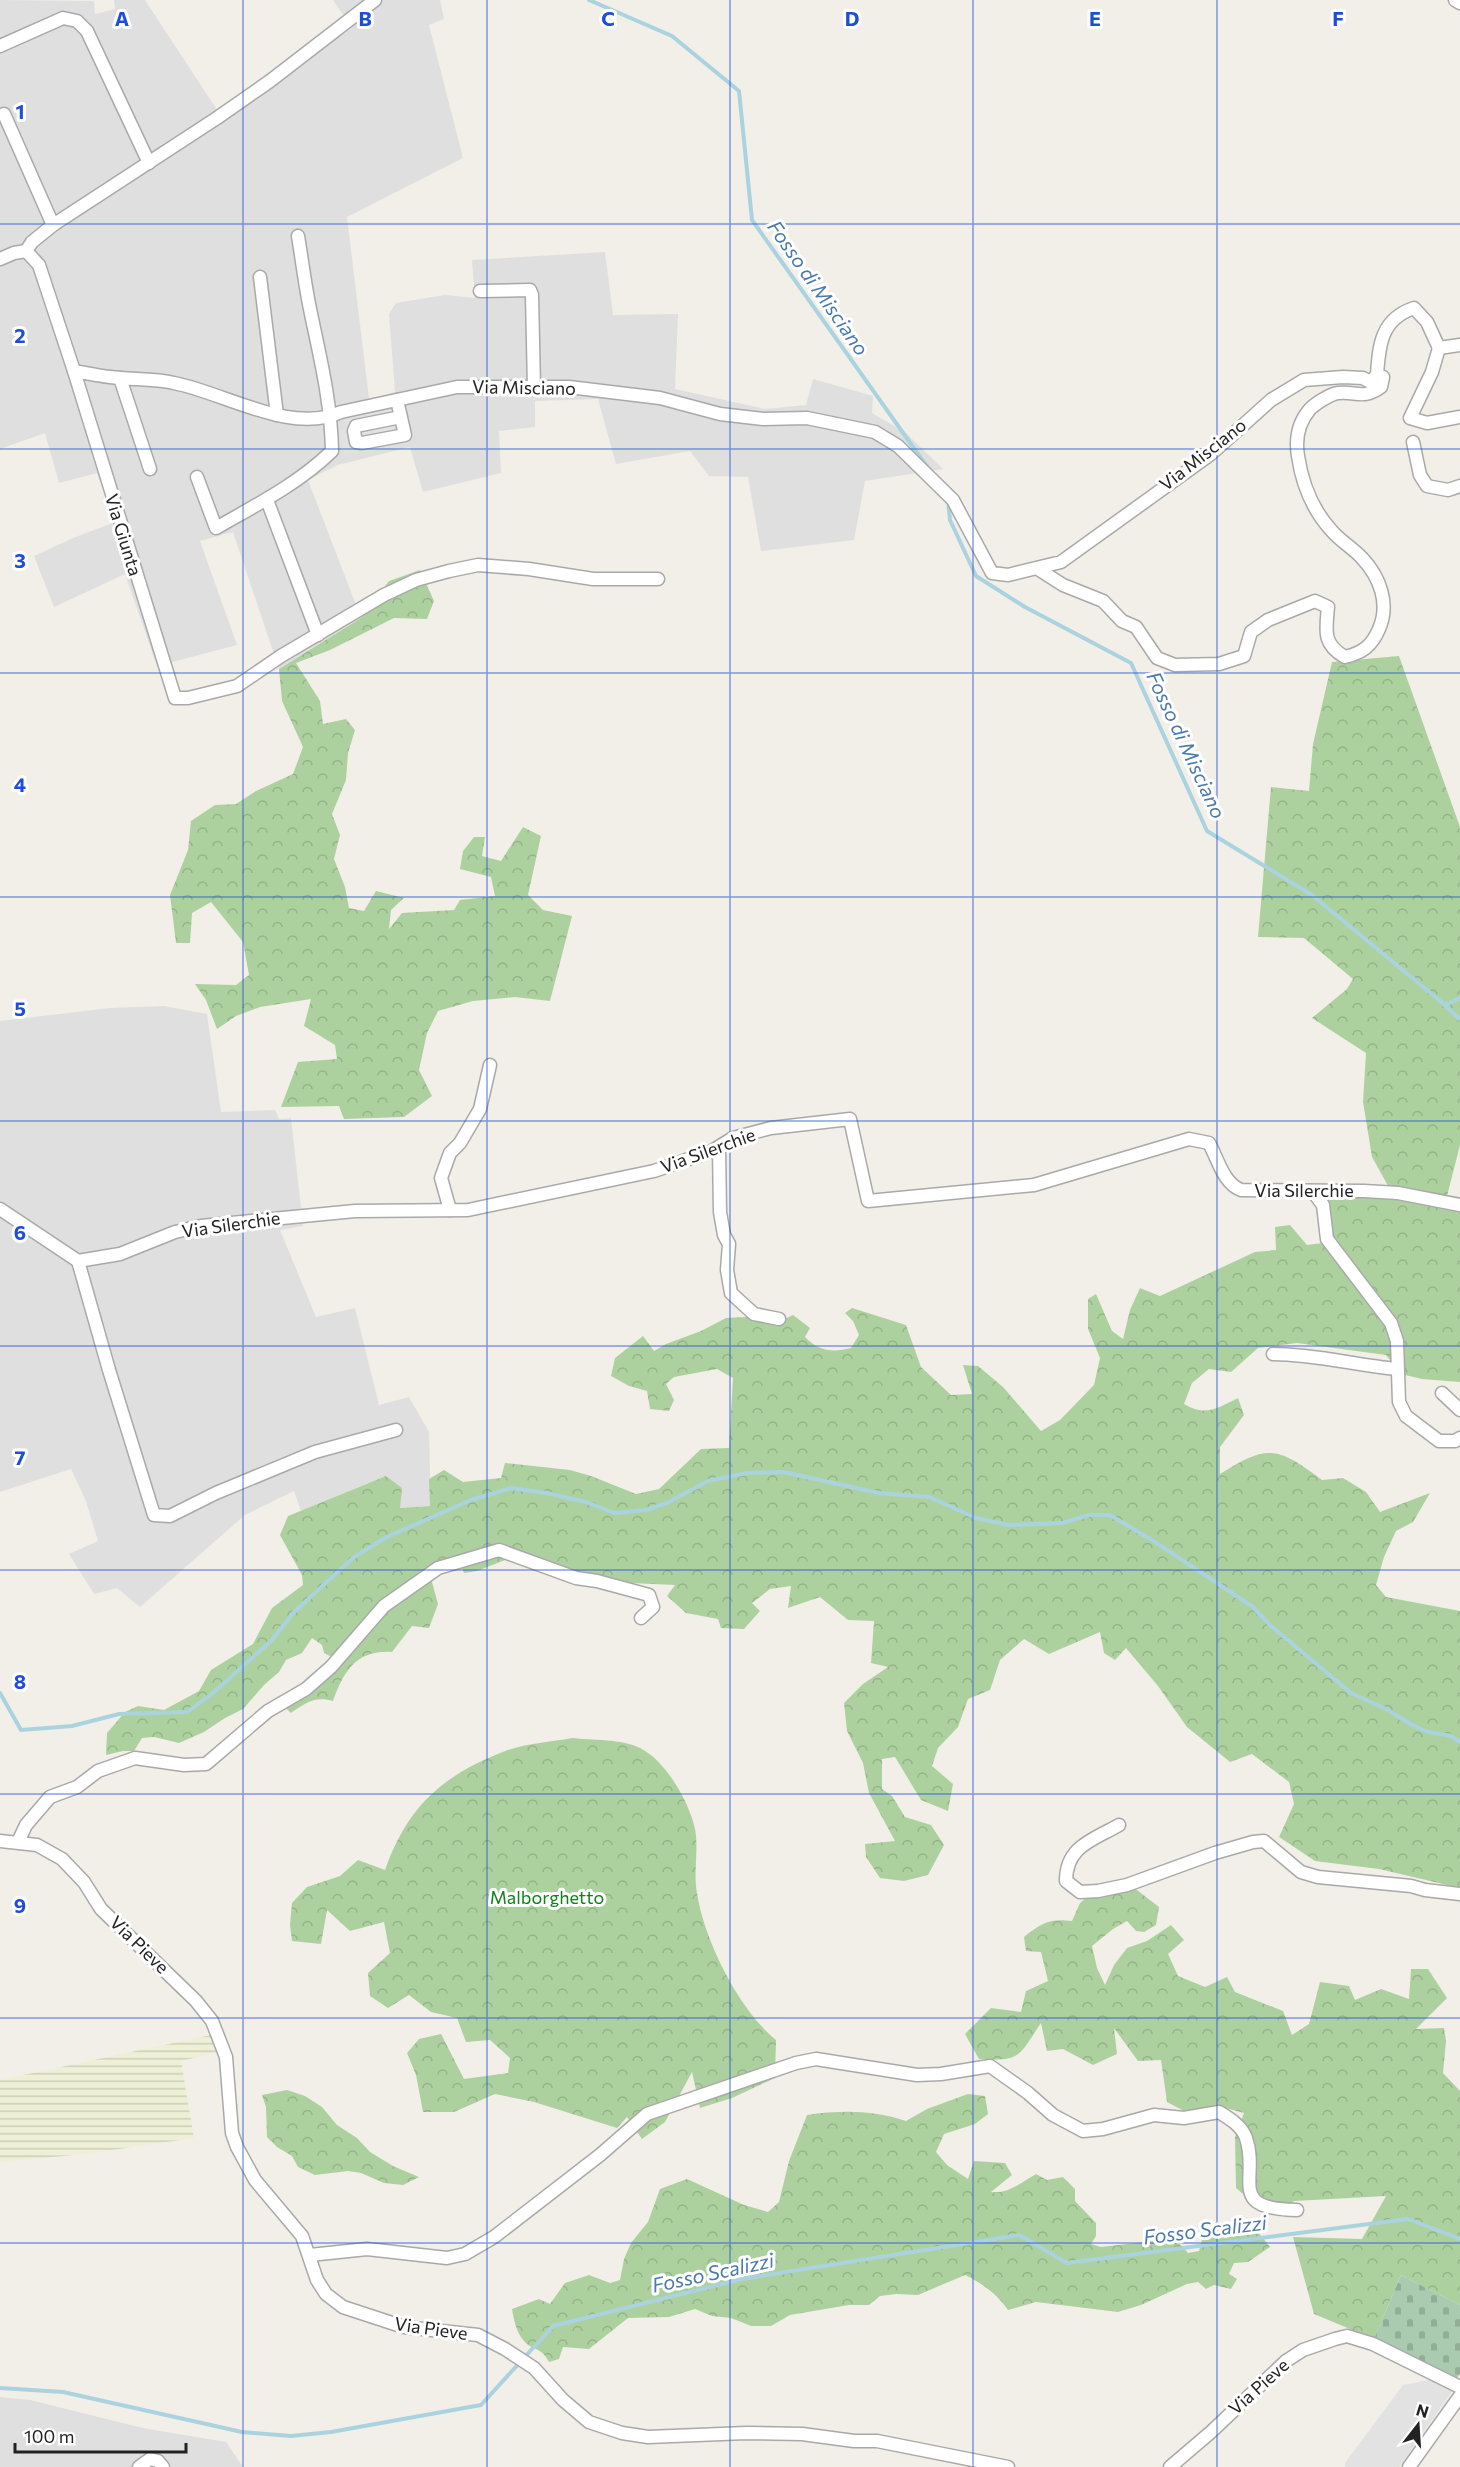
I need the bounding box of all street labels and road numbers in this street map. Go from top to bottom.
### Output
street label: Via Misciano [472,375,576,399]
street label: Via Misciano [1155,414,1250,495]
street label: Via Giunta [101,491,147,578]
street label: Via Silerchie [657,1123,758,1177]
street label: Via Silerchie [1254,1179,1354,1201]
street label: Via Silerchie [180,1206,282,1242]
street label: Via Pieve [106,1911,174,1978]
street label: Via Pieve [393,2312,469,2344]
street label: Via Pieve [1224,2354,1293,2419]

